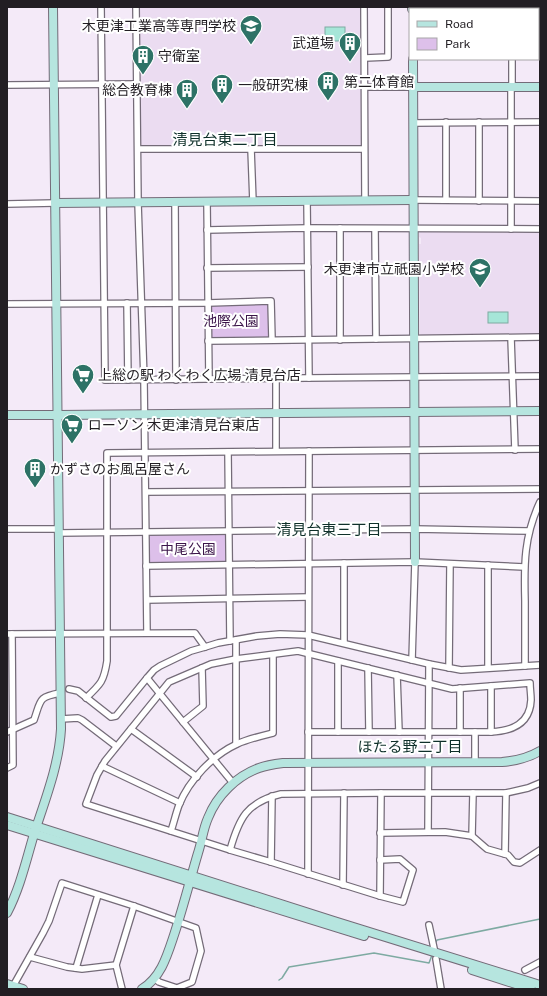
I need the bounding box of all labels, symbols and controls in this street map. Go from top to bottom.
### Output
legend [409,8,539,60]
school or university icon: 木更津工業高等専門学校 [238,13,264,46]
text: Road [445,17,473,31]
place label: 木更津工業高等専門学校 [82,18,236,34]
building icon: 武道場 [337,30,363,63]
place label: 武道場 [292,35,334,51]
text: Park [445,37,471,51]
building icon: 守衛室 [130,43,156,76]
place label: 守衛室 [158,48,200,64]
building icon: 第二体育館 [315,69,341,102]
building icon: 一般研究棟 [209,72,235,105]
place label: 第二体育館 [344,74,414,90]
building icon: 総合教育棟 [174,77,200,110]
place label: 一般研究棟 [238,77,308,93]
place label: 総合教育棟 [102,82,172,98]
district label: 清見台東二丁目 [172,131,278,148]
school or university icon: 木更津市立祇園小学校 [467,256,493,289]
place label: 木更津市立祇園小学校 [324,261,464,277]
park label: 池際公園 [203,313,259,329]
supermarket icon: 上総の駅 わくわく広場 清見台店 [70,362,96,395]
place label: 上総の駅 わくわく広場 清見台店 [98,367,301,383]
supermarket icon: ローソン 木更津清見台東店 [59,412,85,445]
place label: ローソン 木更津清見台東店 [88,417,259,433]
building icon: かずさのお風呂屋さん [22,456,48,489]
place label: かずさのお風呂屋さん [50,461,190,477]
district label: 清見台東三丁目 [276,521,382,538]
park label: 中尾公園 [160,541,216,557]
district label: ほたる野二丁目 [357,738,463,755]

